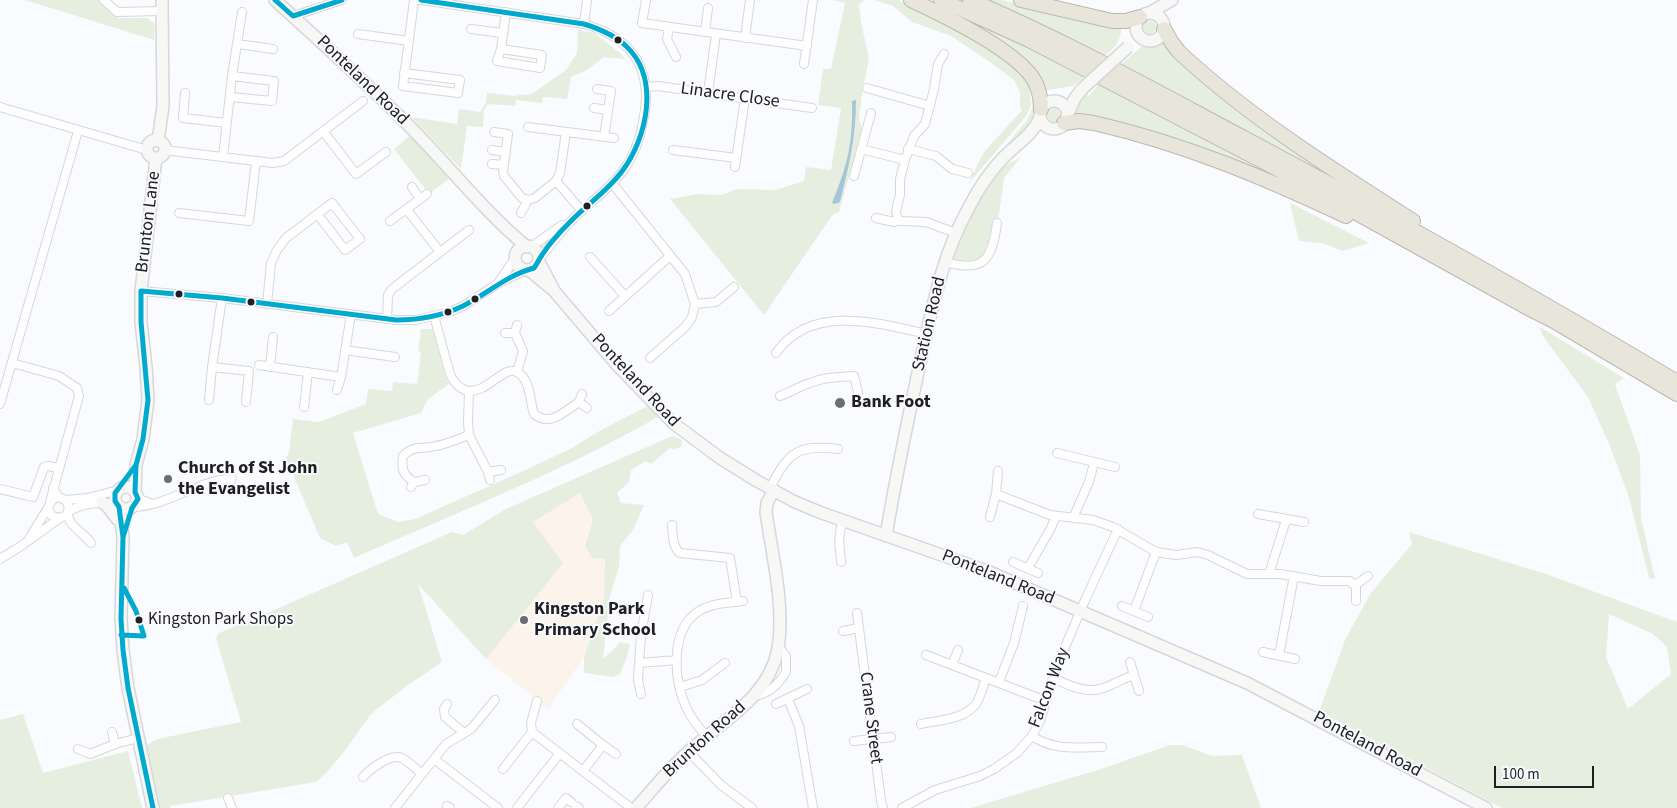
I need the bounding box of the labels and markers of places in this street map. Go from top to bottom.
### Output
unlabelled marker [613,35,623,45]
unlabelled marker [582,201,592,211]
unlabelled marker [174,289,184,299]
unlabelled marker [470,294,480,304]
unlabelled marker [246,297,256,307]
unlabelled marker [443,307,453,317]
place label: Bank Foot [851,392,931,414]
marker: Bank Foot [833,396,847,410]
place label: Church of St John the Evangelist [178,458,318,500]
marker: Church of St John the Evangelist [162,473,174,485]
place label: Kingston Park Primary School [534,599,656,642]
place label: Kingston Park Shops [148,610,293,630]
marker: Kingston Park Primary School [518,614,530,626]
marker: Kingston Park Shops [134,615,144,625]

